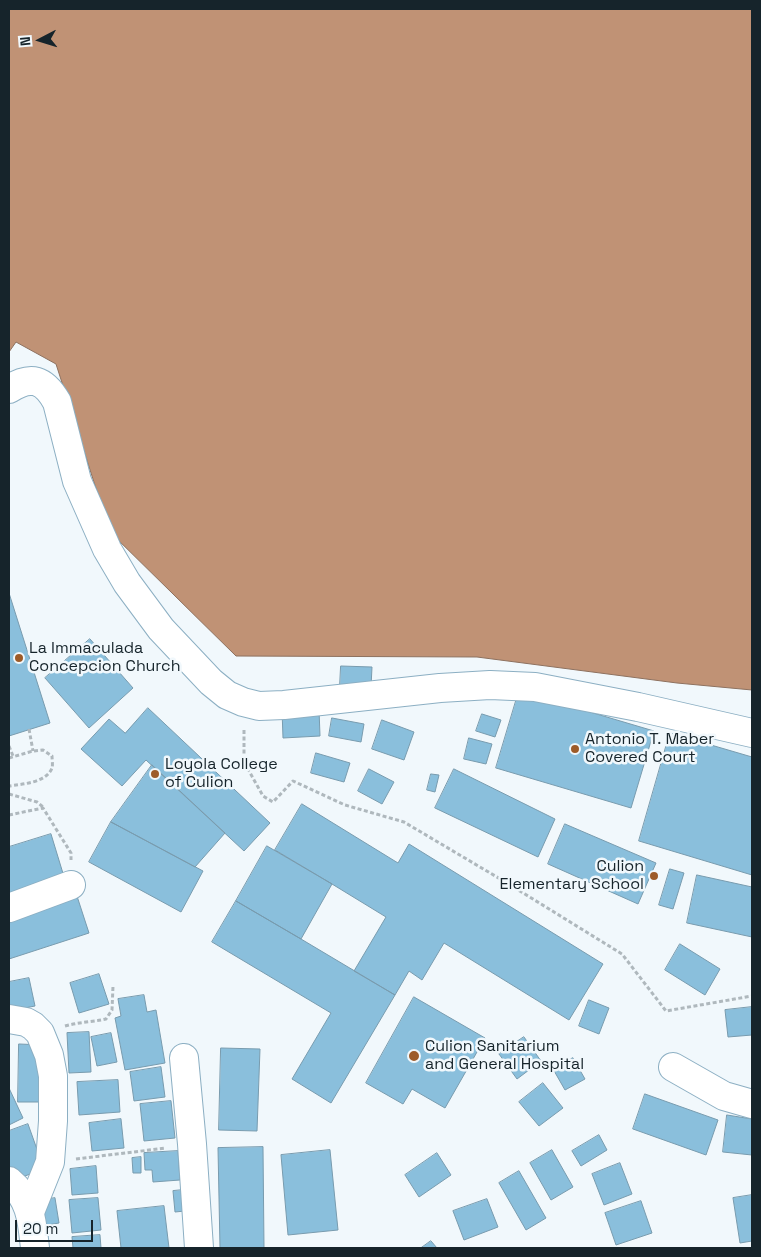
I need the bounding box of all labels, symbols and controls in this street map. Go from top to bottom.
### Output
north arrow [15,15,65,65]
text: N [16,36,34,47]
place label: La Immaculada Concepcion Church [29,639,180,677]
marker: La Immaculada Concepcion Church [13,652,25,664]
place label: Antonio T. Maber Covered Court [585,730,714,768]
marker: Antonio T. Maber Covered Court [569,743,581,755]
place label: Loyola College of Culion [165,755,278,793]
marker: Loyola College of Culion [149,768,161,780]
place label: Culion Elementary School [499,857,644,895]
marker: Culion Elementary School [648,870,660,882]
place label: Culion Sanitarium and General Hospital [425,1037,584,1075]
marker: Culion Sanitarium and General Hospital [407,1049,421,1063]
scale bar [18,1210,95,1242]
text: 20 m [23,1219,58,1238]

